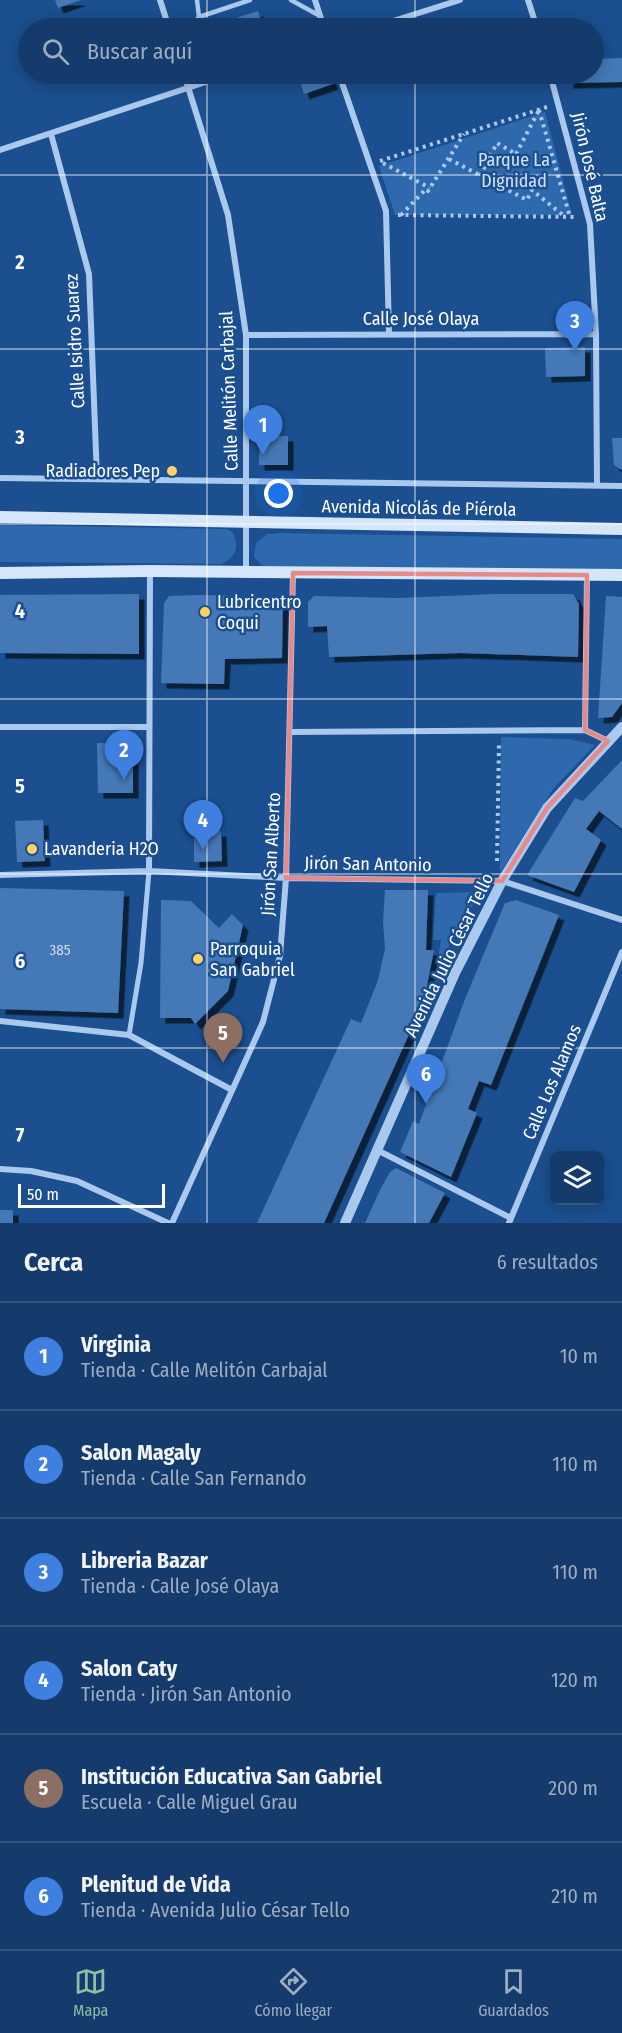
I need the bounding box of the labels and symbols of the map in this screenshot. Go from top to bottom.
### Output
street label: Jirón José Balta [567,110,613,224]
park label: Parque La Dignidad [478,149,550,192]
text: 2 [14,250,25,274]
street label: Calle Isidro Suarez [60,273,90,409]
pin: 3 [556,302,594,351]
street label: Calle José Olaya [363,308,479,330]
street label: Calle Melitón Carbajal [215,310,243,471]
pin: 1 [244,406,282,455]
text: 3 [14,425,25,449]
place label: Radiadores Pep [46,460,160,482]
marker: Radiadores Pep [165,464,179,478]
your location [264,479,293,508]
street label: Avenida Nicolás de Piérola [321,495,517,521]
place label: Lubricentro Coqui [217,591,301,634]
text: 4 [15,599,25,623]
marker: Lubricentro Coqui [198,605,212,619]
pin: 2 [104,730,144,780]
text: 5 [15,774,25,798]
street label: Jirón San Alberto [257,792,285,916]
pin: 4 [184,800,222,850]
place label: Lavanderia H2O [44,838,159,860]
marker: Lavanderia H2O [25,842,39,856]
street label: Jirón San Antonio [304,852,432,876]
street label: Avenida Julio César Tello [400,869,498,1041]
place label: Parroquia San Gabriel [210,938,295,981]
house number: 385 [49,941,71,959]
text: 6 [15,949,25,973]
marker: Parroquia San Gabriel [191,952,205,966]
pin: 5 [204,1014,242,1063]
street label: Calle Los Alamos [518,1021,586,1143]
pin: 6 [406,1054,446,1104]
text: 7 [16,1123,25,1147]
scale bar [18,1181,165,1208]

